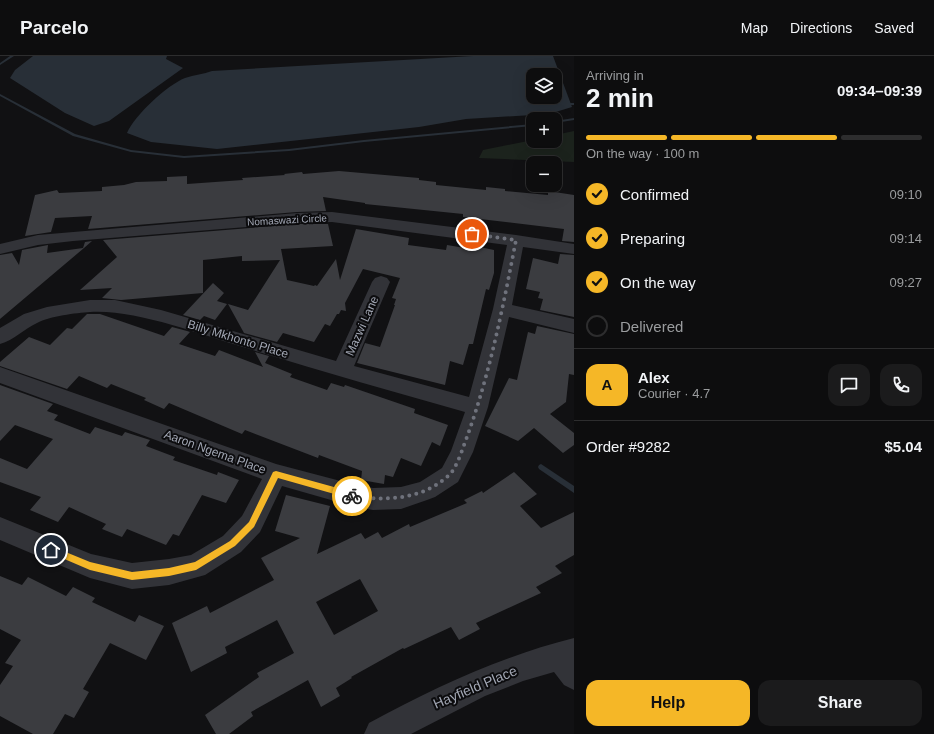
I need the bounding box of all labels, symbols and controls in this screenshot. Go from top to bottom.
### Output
text: Parcelo [20,17,89,38]
text: Map [741,20,768,36]
text: Directions [790,20,852,36]
text: Saved [874,20,914,36]
map controls [526,68,562,192]
button: layers [526,68,562,104]
text: Arriving in [586,68,644,83]
text: 09:34–09:39 [837,82,922,99]
text: 2 min [586,83,654,113]
button: + [526,112,562,148]
text: On the way · 100 m [586,146,699,161]
button: − [526,156,562,192]
icon: check [586,183,608,205]
text: Confirmed [620,186,689,203]
text: 09:10 [889,187,922,202]
street label: Nomaswazi Circle [247,212,328,228]
pin [455,217,489,251]
icon: bag [461,223,483,245]
icon: check [586,227,608,249]
text: Preparing [620,230,685,247]
text: 09:14 [889,231,922,246]
icon: check [586,271,608,293]
text: On the way [620,274,696,291]
text: 09:27 [889,275,922,290]
street label: Mazwi Lane [343,294,382,358]
street label: Billy Mkhonto Place [186,317,290,361]
text: Delivered [620,318,683,335]
button: chat [828,364,870,406]
button: phone [880,364,922,406]
text: Alex [638,369,670,386]
text: A [602,376,612,393]
text: Courier · 4.7 [638,386,710,401]
street label: Aaron Ngema Place [162,427,268,477]
text: Order #9282 [586,438,670,455]
text: $5.04 [884,438,922,455]
courier [332,476,372,516]
icon: bike [341,485,363,507]
pin [34,533,68,567]
icon: home [40,539,62,561]
street label: Hayfield Place [431,662,520,712]
button: Help [586,680,750,726]
button: Share [758,680,922,726]

